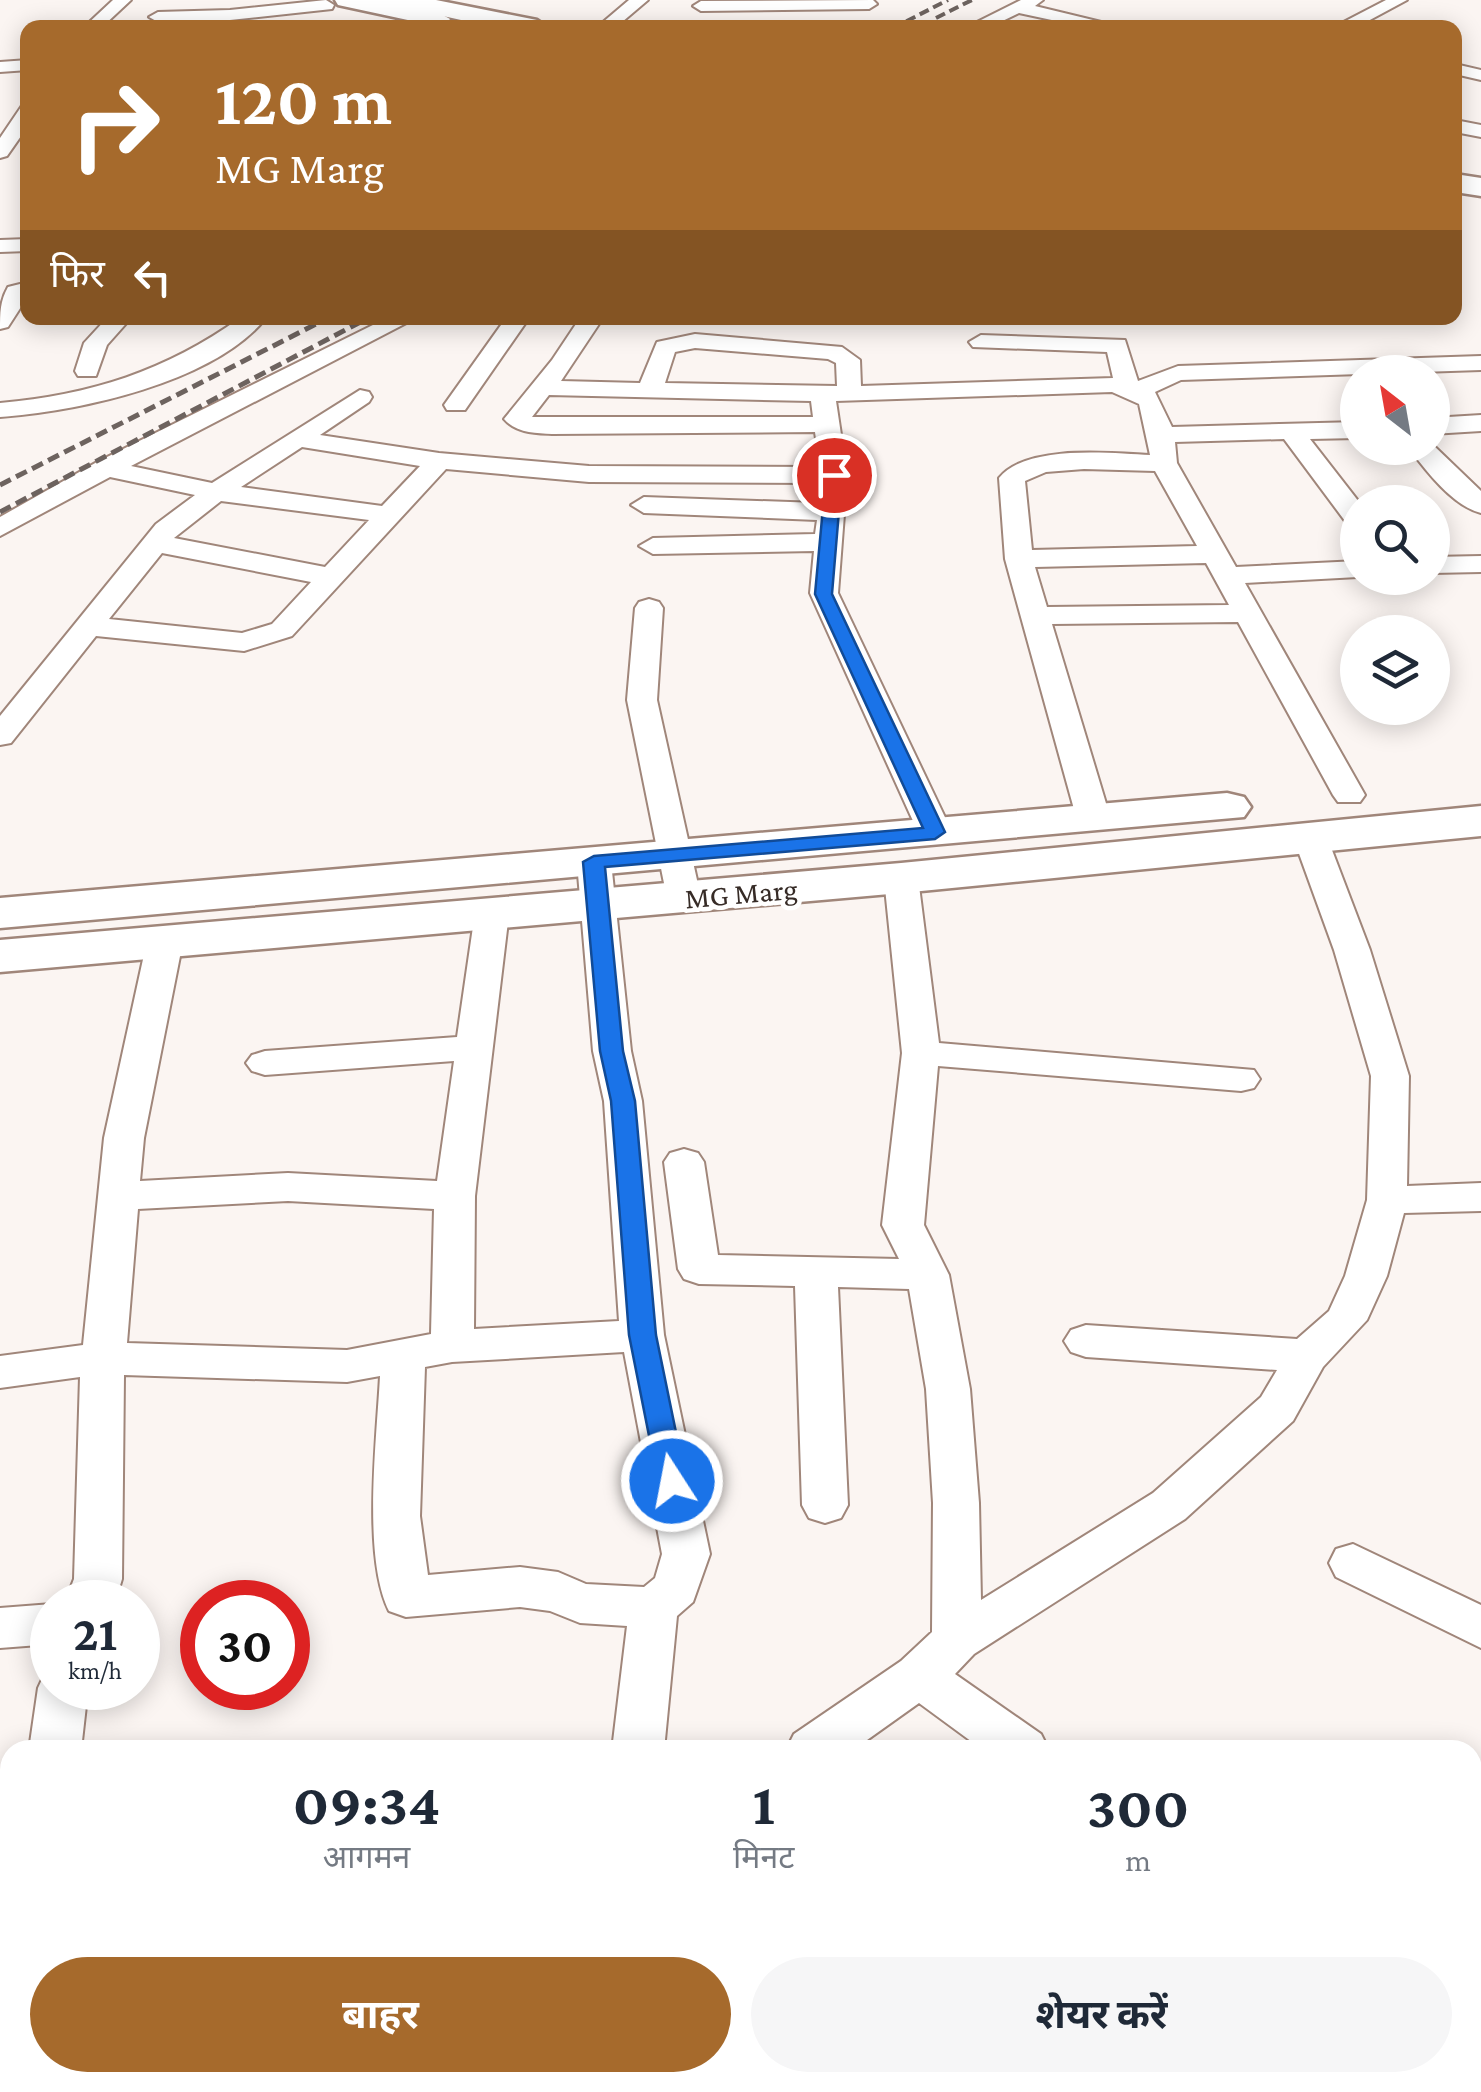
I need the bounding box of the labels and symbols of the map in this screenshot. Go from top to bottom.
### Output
north arrow [1340,355,1450,465]
pin [792,433,877,518]
street label: MG Marg [683,872,799,915]
position arrow [620,1429,724,1533]
speed limit sign: 30 [180,1580,310,1710]

